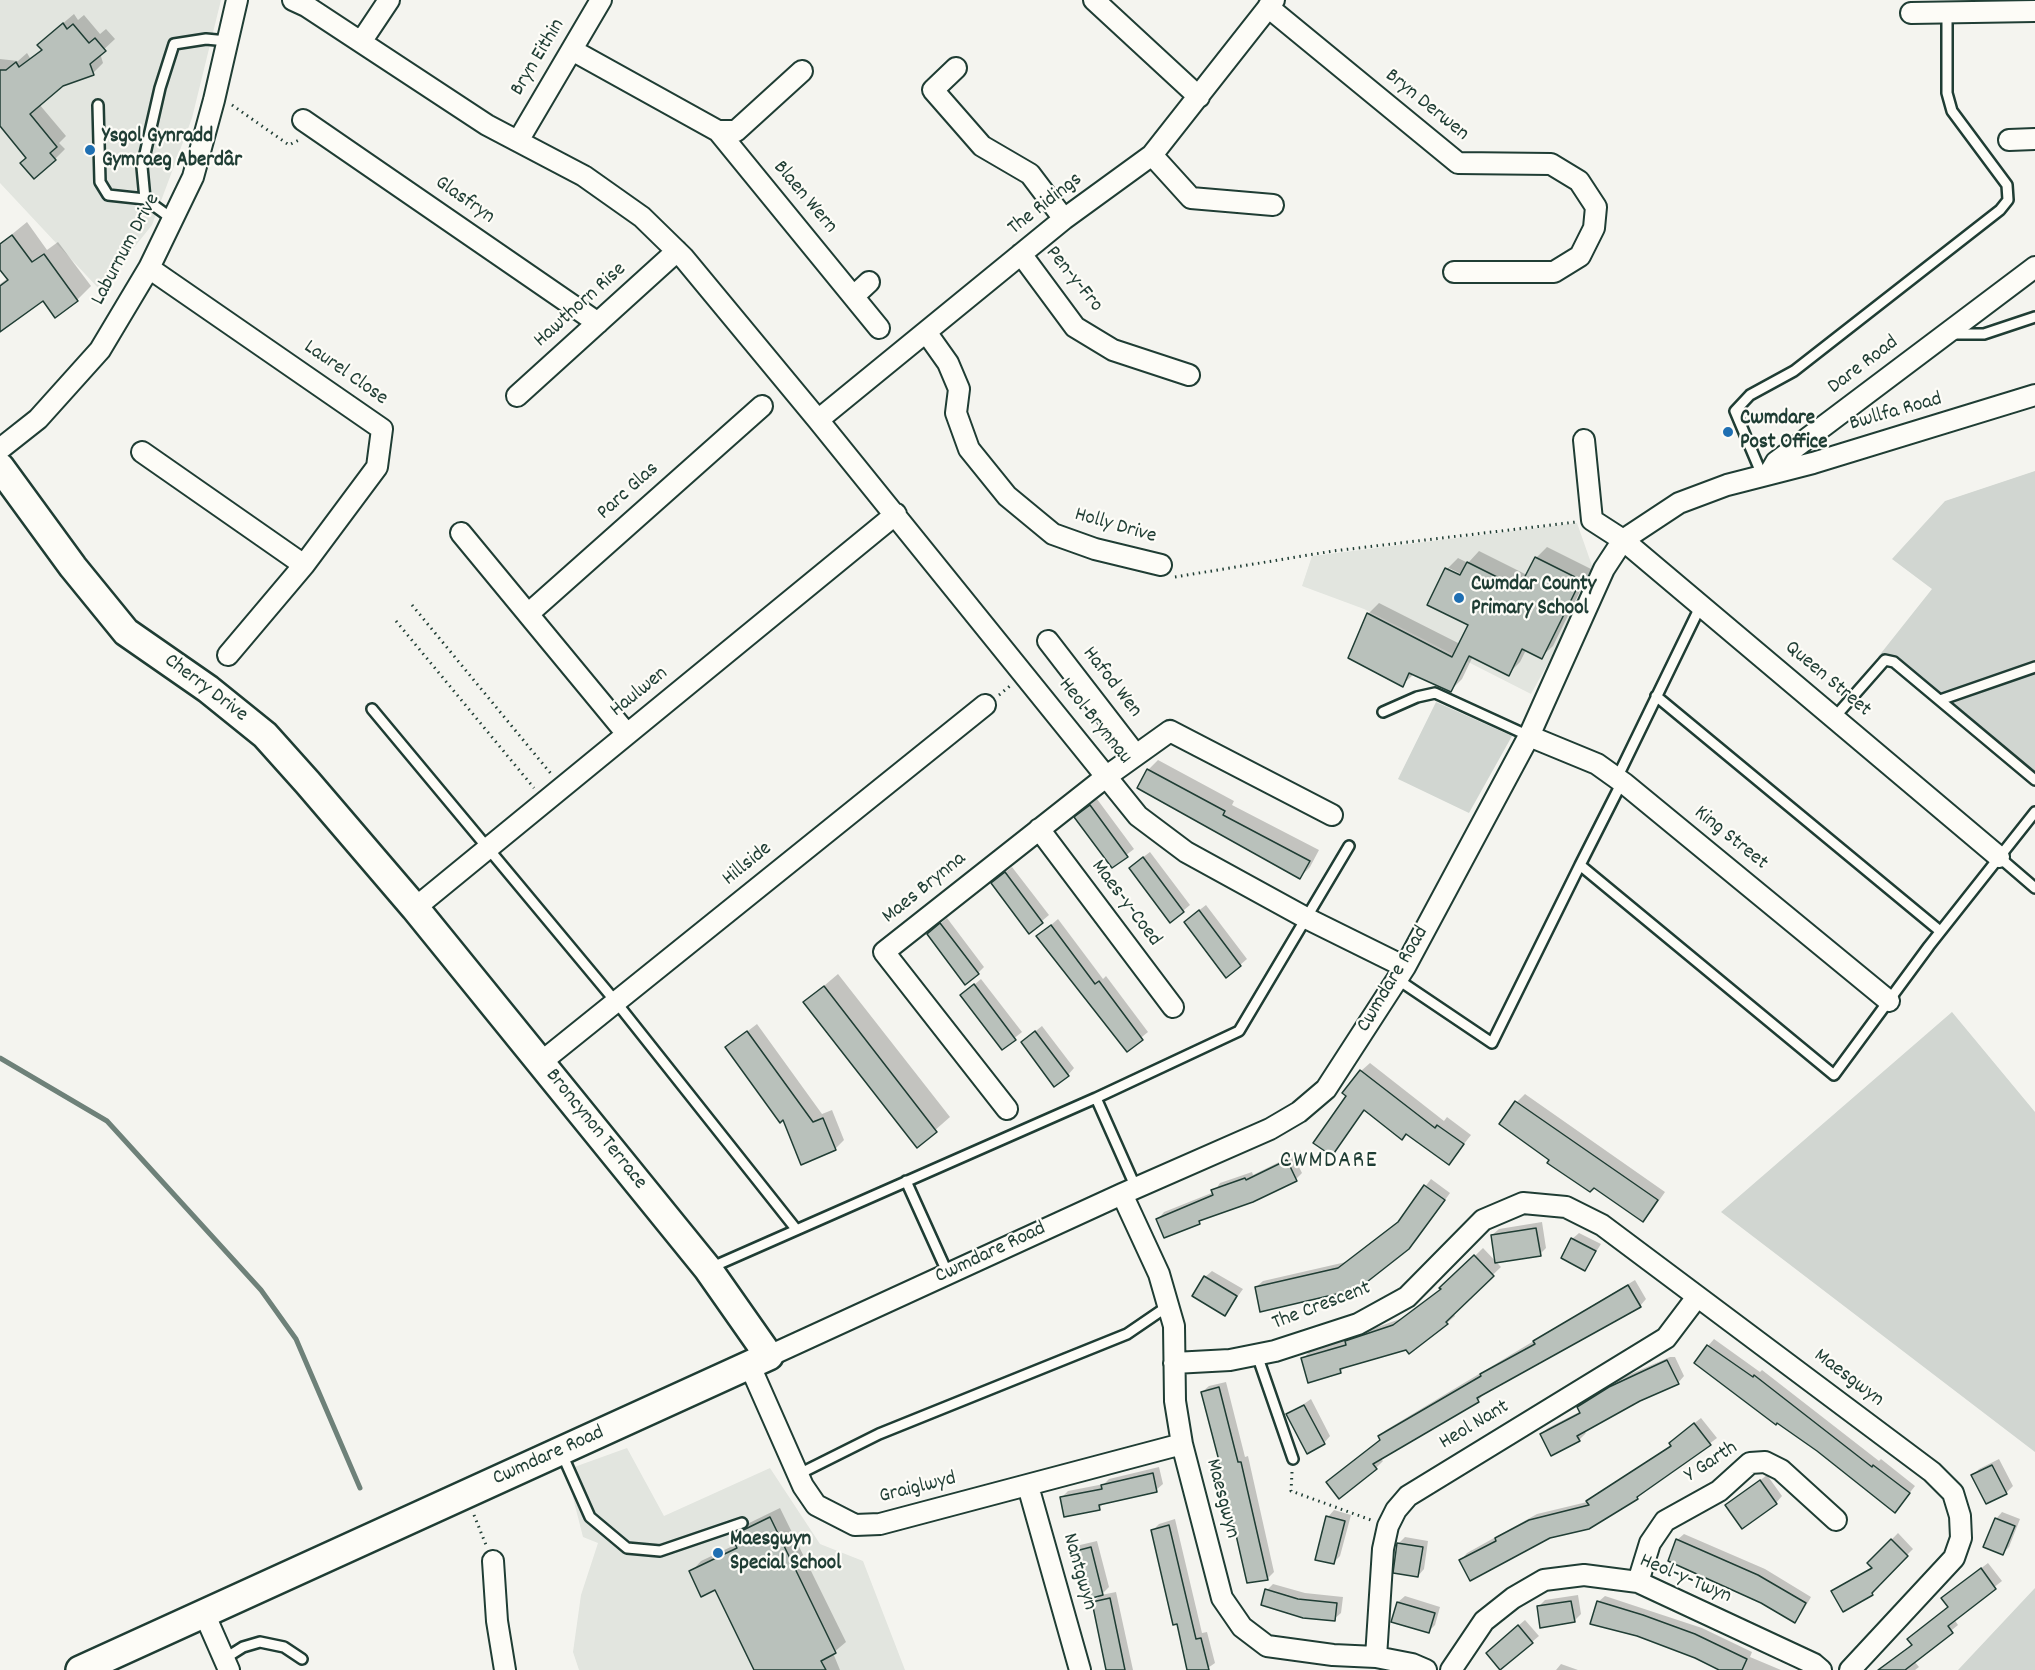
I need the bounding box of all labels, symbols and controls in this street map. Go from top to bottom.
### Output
street label: Bryn Eithin [506,15,572,101]
street label: Bryn Derwen [1379,64,1473,148]
place label: Ysgol Gynradd Gymraeg Aberdâr [102,125,242,175]
marker: Ysgol Gynradd Gymraeg Aberdâr [83,143,97,157]
street label: Blaen Wern [766,156,842,240]
street label: The Ridings [1004,168,1088,242]
street label: Glasfryn [429,171,499,231]
street label: Laburnum Drive [87,190,167,310]
street label: Pen-y-Fro [1039,242,1107,318]
street label: Hawthorn Rise [530,258,632,354]
street label: Dare Road [1824,331,1904,401]
street label: Laurel Close [298,336,392,412]
street label: Bwllfa Road [1847,388,1945,438]
place label: Cwmdare Post Office [1740,407,1827,457]
marker: Cwmdare Post Office [1721,425,1735,439]
street label: Parc Glas [593,458,665,526]
street label: Holly Drive [1071,503,1159,551]
place label: Cwmdar County Primary School [1471,573,1596,623]
marker: Cwmdar County Primary School [1452,591,1466,605]
street label: Queen Street [1779,637,1875,723]
street label: Hafod Wen [1076,643,1146,723]
street label: Cherry Drive [158,649,252,729]
street label: Haulwen [606,662,674,724]
street label: Heol Brynnau [1052,674,1136,770]
street label: King Street [1688,801,1772,877]
street label: Hillside [718,837,778,893]
street label: Maes Brynna [878,848,972,930]
street label: Maes-y-Coed [1084,856,1166,952]
street label: Cwmdare Road [1353,922,1435,1038]
street label: Broncynon Terrace [539,1065,651,1195]
district label: CWMDARE [1280,1149,1378,1177]
street label: Cwmdare Road [932,1217,1050,1291]
street label: The Crescent [1269,1277,1375,1337]
street label: Maesgwyn [1808,1345,1888,1413]
street label: Heol Nant [1436,1395,1514,1457]
street label: Cwmdare Road [489,1421,609,1493]
street label: Y Garth [1681,1437,1743,1489]
street label: Maesgwyn [1198,1457,1244,1541]
street label: Graiglwyd [877,1467,959,1511]
place label: Maesgwyn Special School [730,1528,841,1578]
street label: Nantgwyn [1055,1531,1101,1613]
marker: Maesgwyn Special School [711,1546,725,1560]
street label: Heol-y-Twyn [1635,1549,1735,1611]

